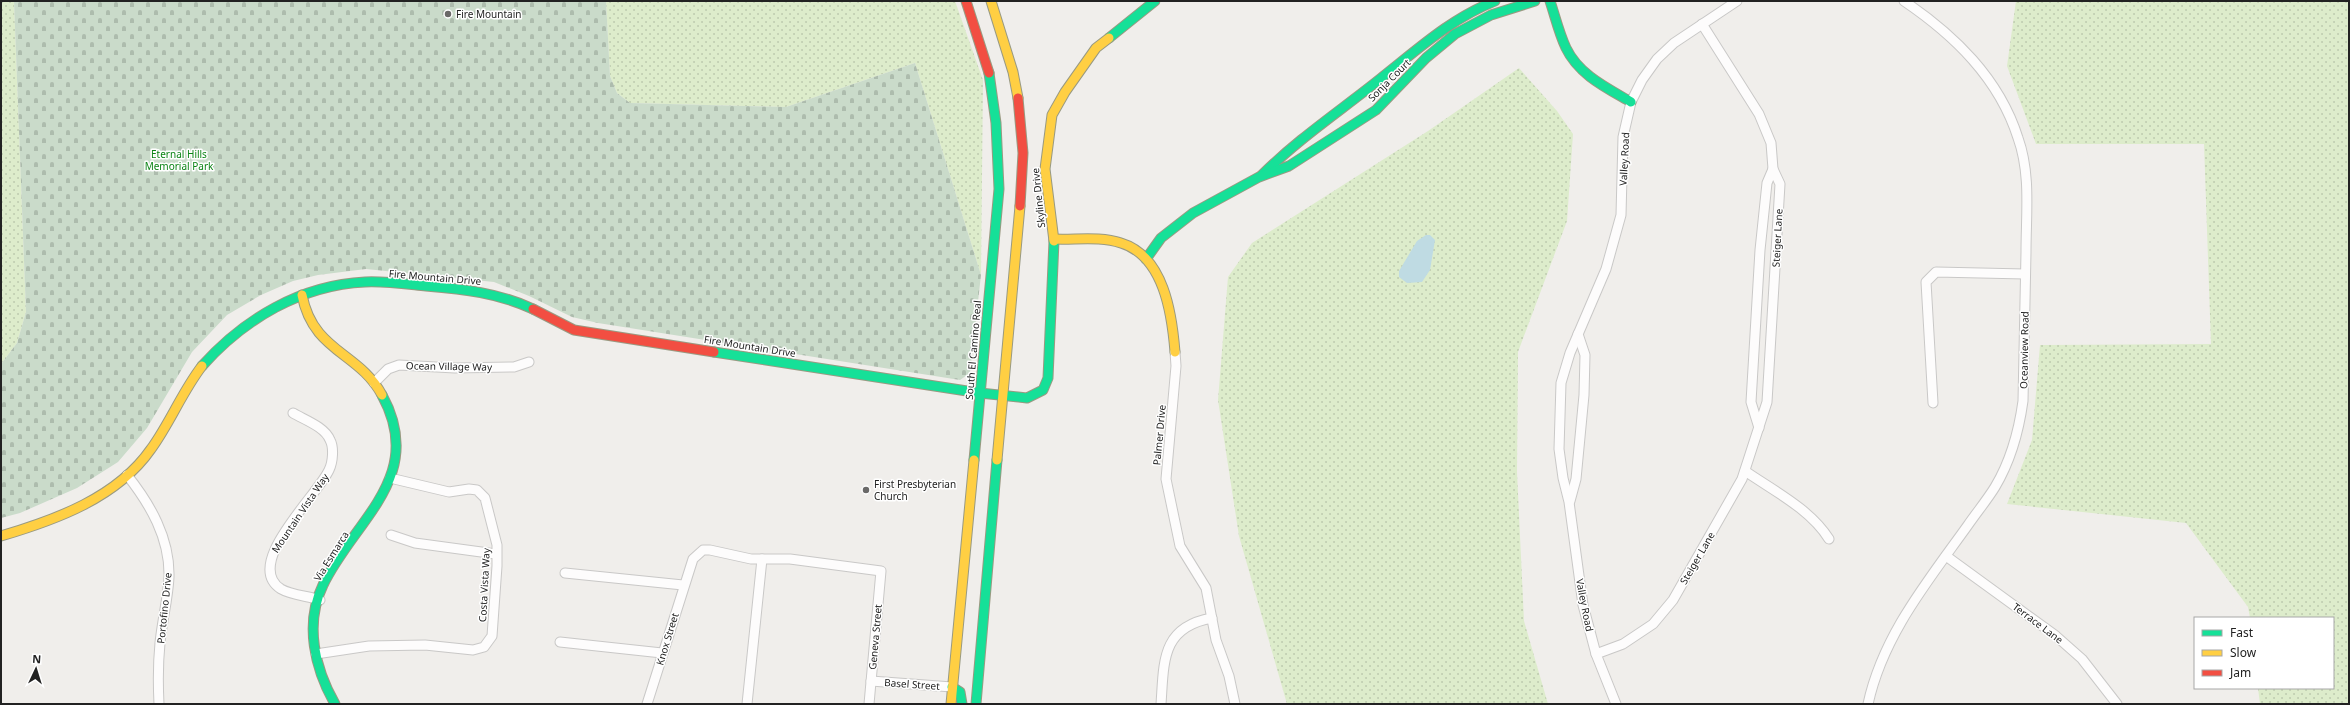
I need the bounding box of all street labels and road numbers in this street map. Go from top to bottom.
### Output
street label: Sonja Court [1365,55,1414,104]
street label: Valley Road [1616,132,1632,186]
street label: Skyline Drive [1028,167,1048,229]
street label: Steiger Lane [1768,208,1786,268]
street label: Fire Mountain Drive [388,266,482,288]
street label: South El Camino Real [962,300,984,400]
street label: Oceanview Road [2016,311,2032,389]
street label: Fire Mountain Drive [703,332,797,360]
street label: Ocean Village Way [406,358,493,374]
street label: Palmer Drive [1149,404,1169,466]
street label: Mountain Vista Way [268,470,332,555]
street label: Via Esmarca [310,528,352,584]
street label: Steiger Lane [1676,529,1718,587]
street label: Costa Vista Way [475,547,493,622]
street label: Portofino Drive [153,571,175,644]
street label: Valley Road [1573,577,1597,633]
street label: Terrace Lane [2010,599,2066,647]
street label: Geneva Street [865,603,885,670]
street label: Knox Street [652,611,682,667]
street label: Basel Street [884,675,941,693]

